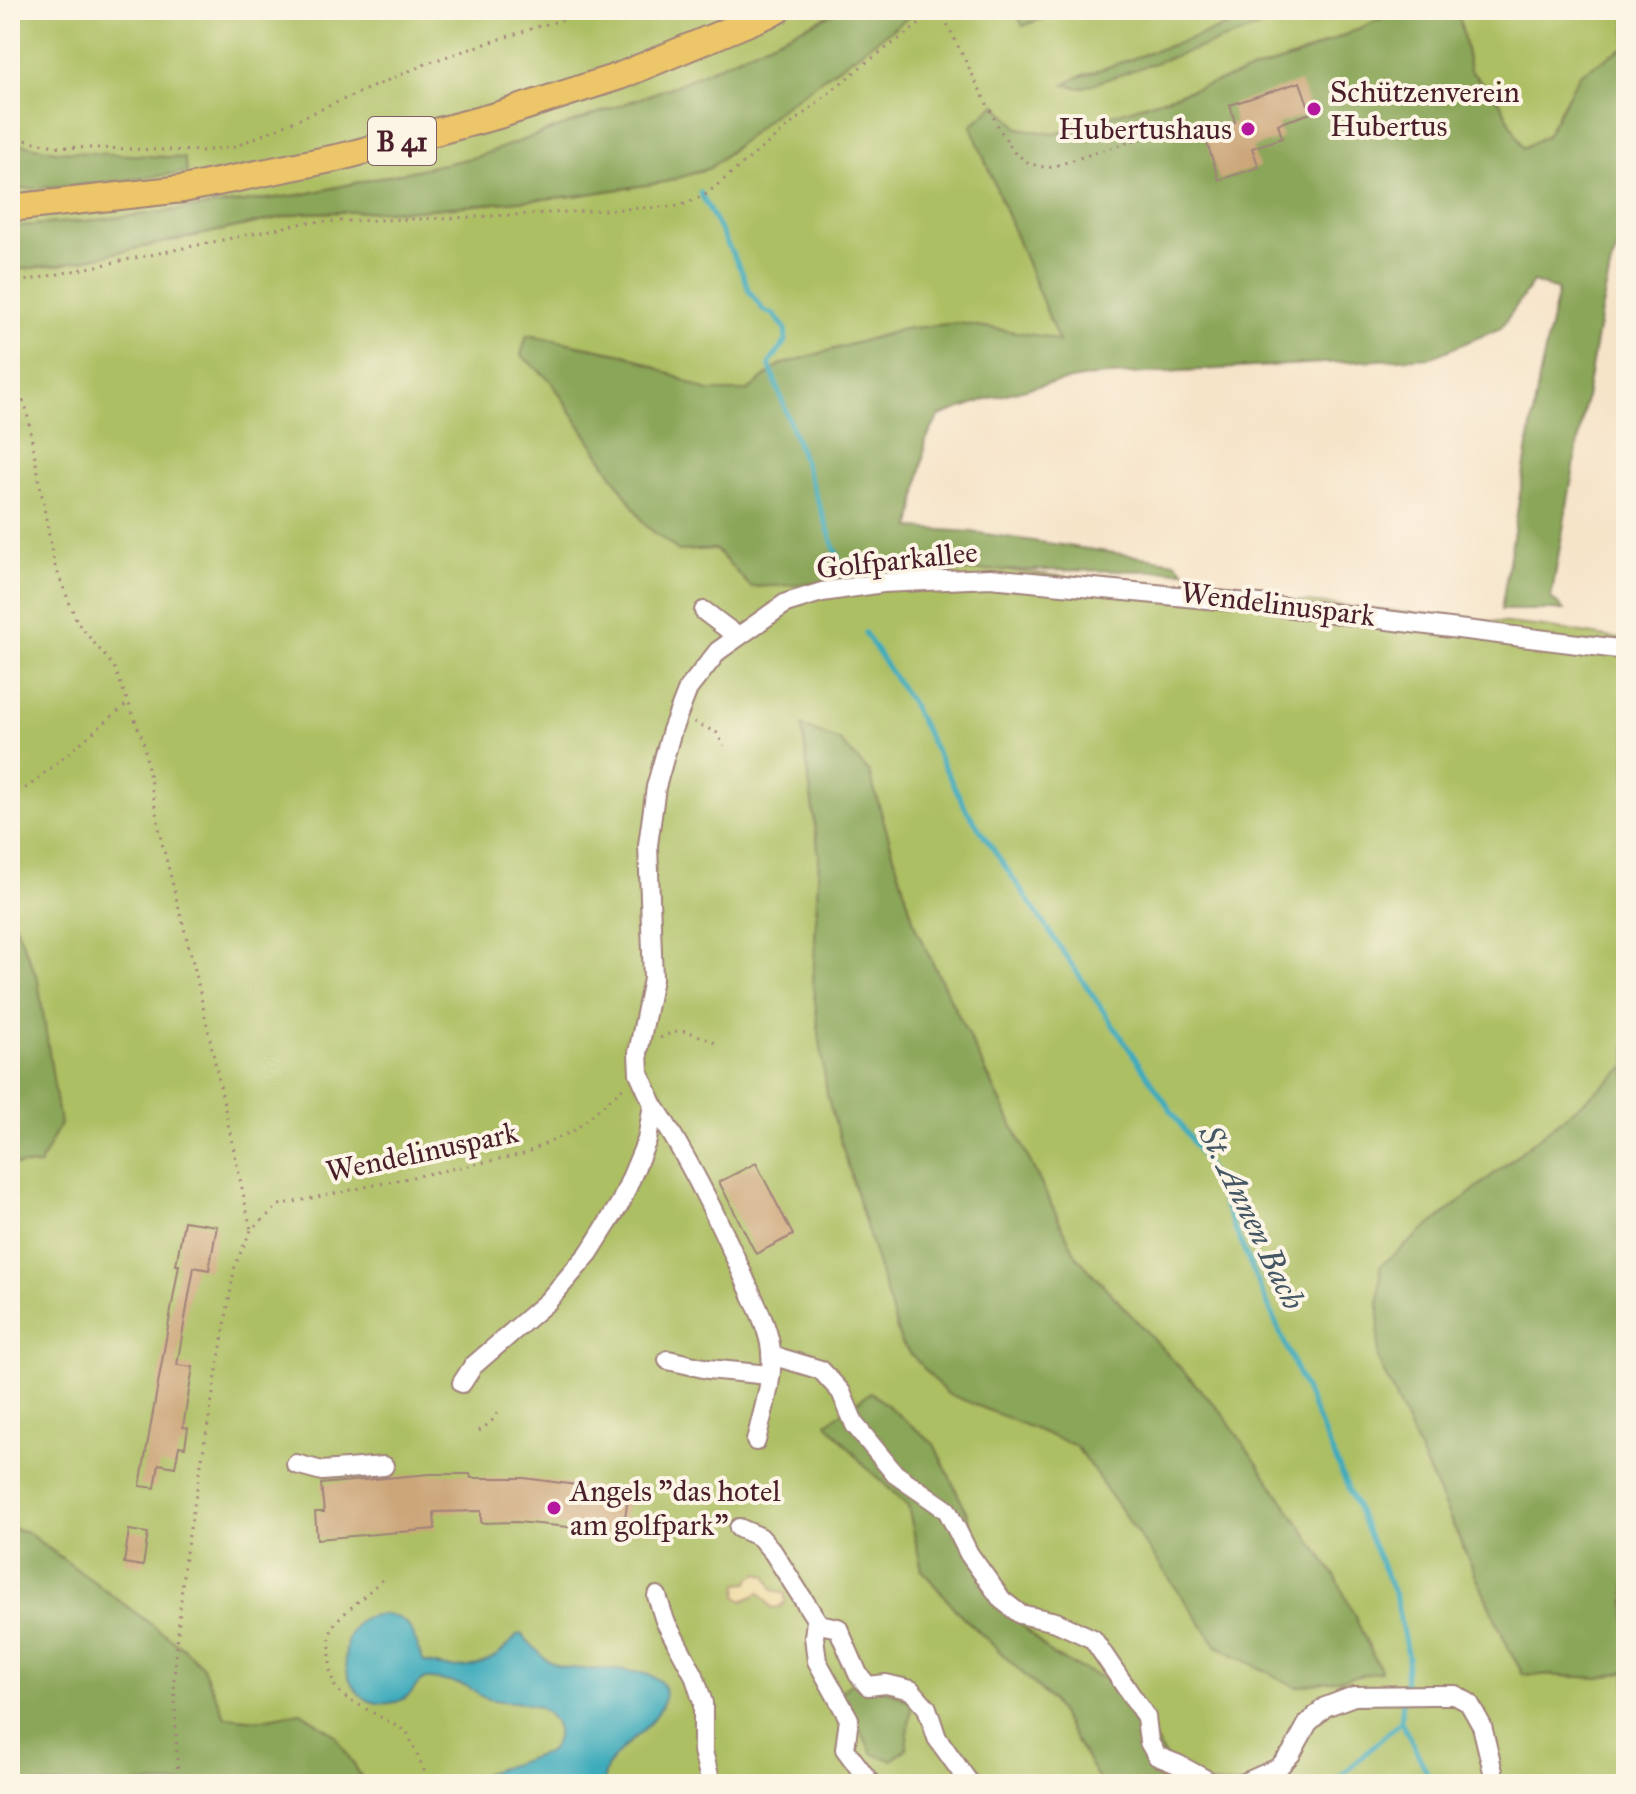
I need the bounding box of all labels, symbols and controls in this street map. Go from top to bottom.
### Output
place label: Schützenverein Hubertus [1330,74,1520,144]
marker: Schützenverein Hubertus [1305,100,1323,118]
place label: Hubertushaus [1058,111,1232,147]
road number: B 41 [368,117,436,165]
marker: Hubertushaus [1239,120,1257,138]
street label: Golfparkallee [815,534,979,586]
street label: Wendelinuspark [1179,574,1377,634]
street label: Wendelinuspark [323,1114,521,1190]
water label: St. Annen Bach [1190,1118,1313,1316]
place label: Angels "das hotel am golfpark" [568,1473,782,1543]
marker: Angels "das hotel am golfpark" [545,1499,563,1517]

